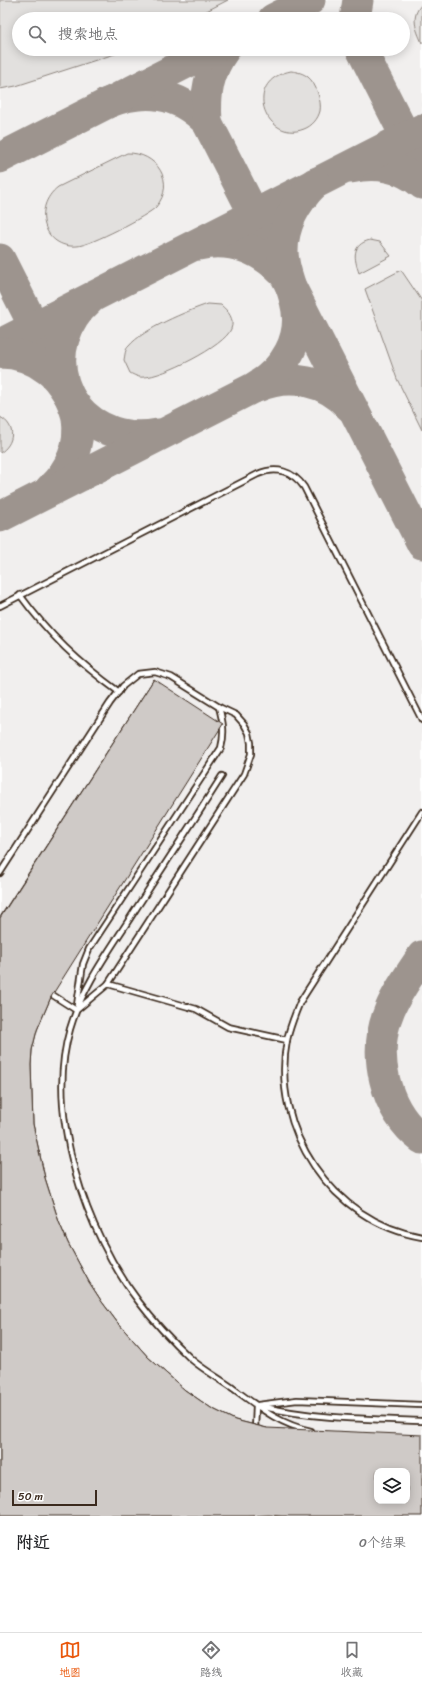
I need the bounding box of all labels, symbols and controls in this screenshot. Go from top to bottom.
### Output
search box [12,12,410,56]
text: 搜索地点 [58,21,118,47]
icon: search [26,23,48,45]
map controls [374,1468,410,1504]
button: layers [374,1468,410,1504]
text: 50 m [18,1487,43,1506]
scale bar [12,1488,97,1507]
text: 附近 [16,1527,50,1557]
text: 0个结果 [359,1531,406,1554]
tab: 地图 [59,1639,81,1682]
tab: 路线 [200,1639,222,1682]
tab: 收藏 [341,1639,363,1682]

